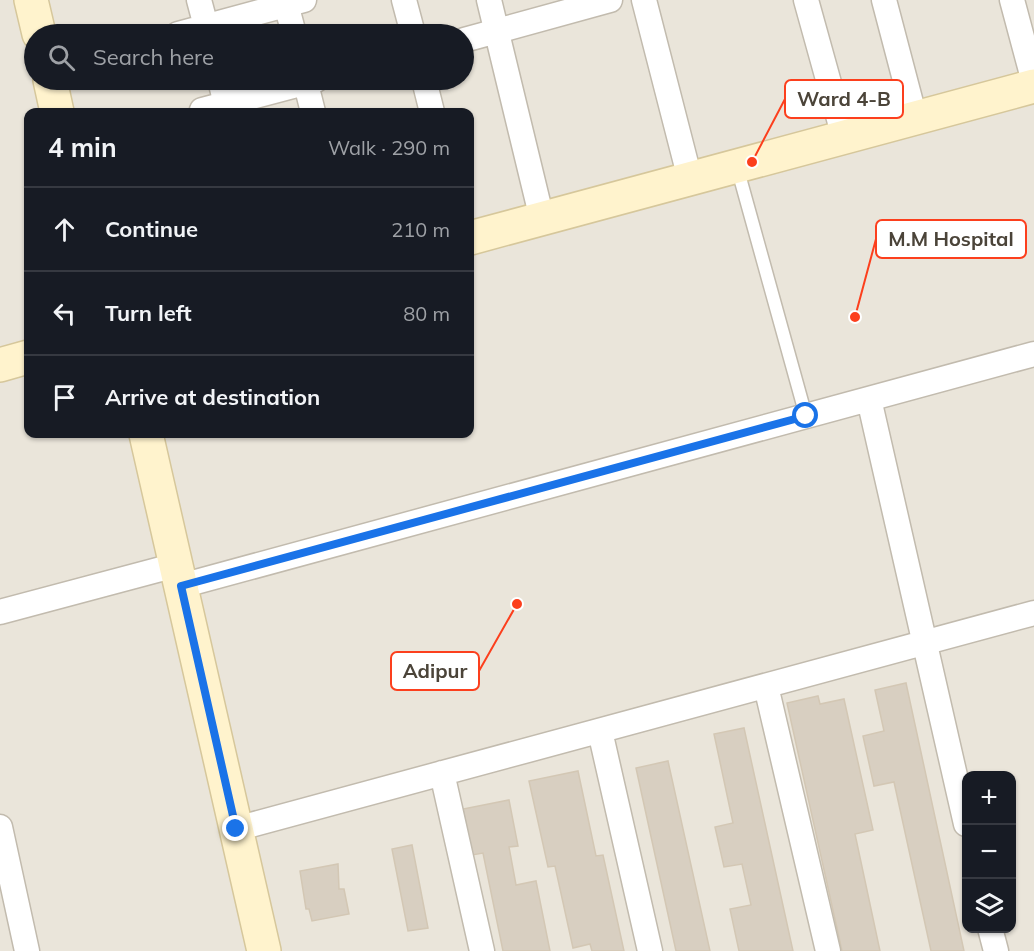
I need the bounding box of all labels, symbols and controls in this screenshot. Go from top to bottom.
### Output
search box [24,24,474,90]
icon: search [45,41,78,74]
text: Search here [93,43,214,71]
callout: Ward 4-B [785,80,903,118]
text: Ward 4-B [797,86,891,111]
text: 4 min [48,131,117,164]
text: Walk · 290 m [328,135,450,160]
icon: ahead [48,213,81,246]
text: Continue [105,215,198,243]
text: 210 m [391,217,450,242]
callout: M.M Hospital [876,220,1026,258]
text: M.M Hospital [888,226,1014,251]
icon: left [48,297,81,330]
text: Turn left [105,299,192,327]
text: 80 m [403,301,450,326]
icon: arrive [48,381,81,414]
text: Arrive at destination [105,383,320,411]
route start [792,402,818,428]
callout: Adipur [391,652,479,690]
text: Adipur [403,658,467,683]
map controls [962,771,1016,933]
button: + [962,771,1016,825]
route end [222,815,248,841]
button: − [962,825,1016,879]
button: layers [962,879,1016,933]

